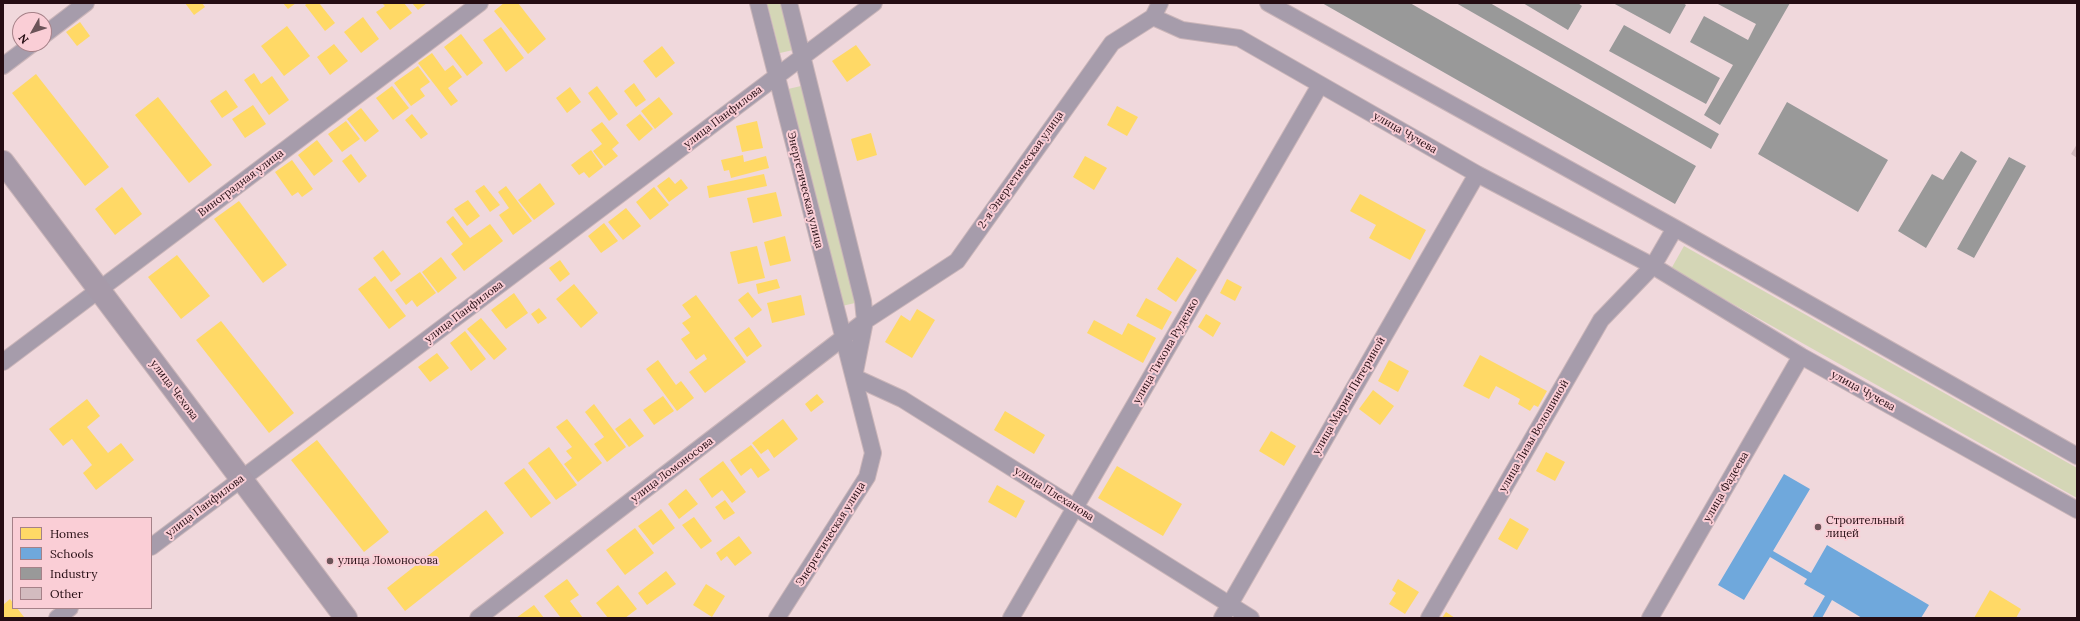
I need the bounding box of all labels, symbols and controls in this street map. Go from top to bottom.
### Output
north arrow [12,12,52,52]
text: N [15,31,32,47]
street label: улица Панфилова [681,83,765,151]
street label: 2-я Энергетическая улица [975,109,1067,231]
street label: улица Чучева [1371,109,1439,157]
street label: Энергетическая улица [784,130,826,250]
street label: Виноградная улица [196,147,286,219]
street label: улица Панфилова [422,278,506,346]
street label: улица Тихона Руденко [1130,296,1202,406]
street label: улица Марии Питериной [1310,335,1388,457]
street label: улица Чехова [147,357,201,423]
street label: улица Чучева [1829,368,1897,414]
street label: улица Лизы Волошиной [1496,377,1572,495]
street label: улица Ломоносова [628,435,716,505]
street label: улица Фадеева [1701,449,1751,525]
street label: улица Плеханова [1012,464,1096,524]
street label: улица Панфилова [163,472,247,540]
street label: Энергетическая улица [794,480,868,588]
place label: Строительный лицей [1826,514,1904,540]
legend [12,517,152,609]
marker: Строительный лицей [1813,522,1823,532]
text: Homes [50,526,89,541]
text: Schools [50,546,93,561]
place label: улица Ломоносова [338,554,438,568]
marker: улица Ломоносова [325,556,335,566]
text: Industry [50,566,97,581]
text: Other [50,586,83,601]

